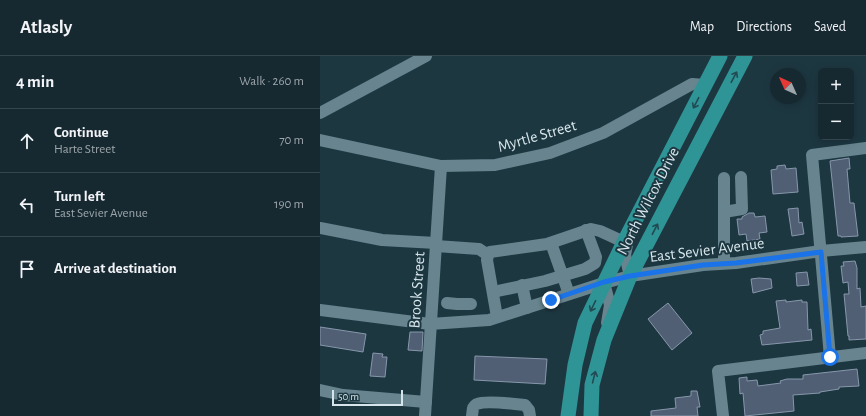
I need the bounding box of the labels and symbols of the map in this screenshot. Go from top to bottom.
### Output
north arrow [770,68,806,104]
one-way arrow [731,71,738,83]
one-way arrow [691,97,699,109]
street label: Myrtle Street [496,117,578,156]
street label: North Wilcox Drive [614,145,682,257]
one-way arrow [651,223,659,235]
street label: East Sevier Avenue [649,235,765,265]
street label: Brook Street [406,251,428,329]
route end [542,291,560,309]
one-way arrow [589,300,596,312]
route start [821,348,839,366]
one-way arrow [591,371,599,384]
scale bar [332,388,403,407]

